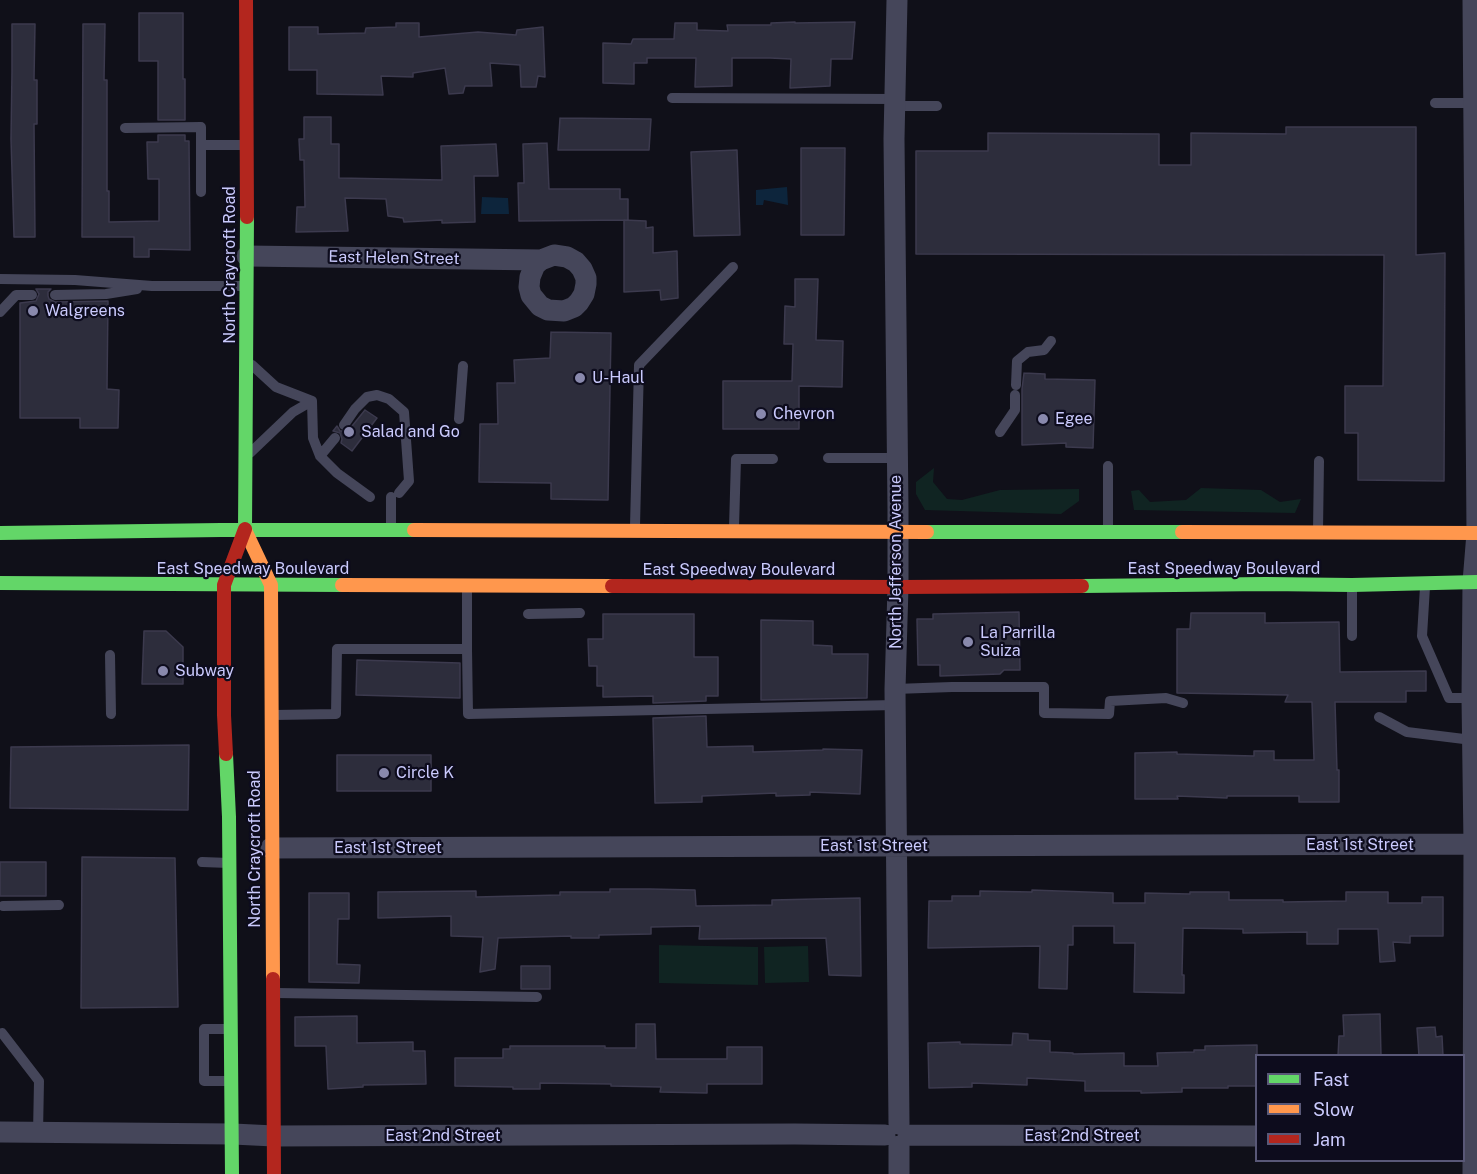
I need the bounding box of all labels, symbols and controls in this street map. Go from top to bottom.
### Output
street label: North Craycroft Road [220,186,240,344]
street label: East Helen Street [328,247,460,269]
place label: Walgreens [45,301,125,321]
marker: Walgreens [26,304,40,318]
place label: U-Haul [592,368,645,388]
marker: U-Haul [573,371,587,385]
place label: Chevron [773,404,835,424]
marker: Chevron [754,407,768,421]
place label: Egee [1055,409,1093,429]
marker: Egee [1036,412,1050,426]
place label: Salad and Go [361,422,460,442]
marker: Salad and Go [342,425,356,439]
street label: North Jefferson Avenue [886,475,906,649]
street label: East Speedway Boulevard [157,559,349,579]
street label: East Speedway Boulevard [1128,559,1320,579]
street label: East Speedway Boulevard [643,560,835,580]
place label: La Parrilla Suiza [980,623,1055,661]
marker: La Parrilla Suiza [961,635,975,649]
place label: Subway [175,661,234,681]
marker: Subway [156,664,170,678]
place label: Circle K [396,763,454,783]
marker: Circle K [377,766,391,780]
street label: North Craycroft Road [245,770,265,928]
street label: East 1st Street [1306,835,1414,855]
street label: East 1st Street [820,836,928,856]
street label: East 1st Street [334,838,442,858]
legend [1255,1054,1465,1162]
text: Fast [1313,1069,1349,1090]
text: Slow [1313,1099,1354,1120]
street label: East 2nd Street [385,1126,501,1146]
street label: East 2nd Street [1024,1126,1140,1146]
text: Jam [1313,1129,1346,1150]

